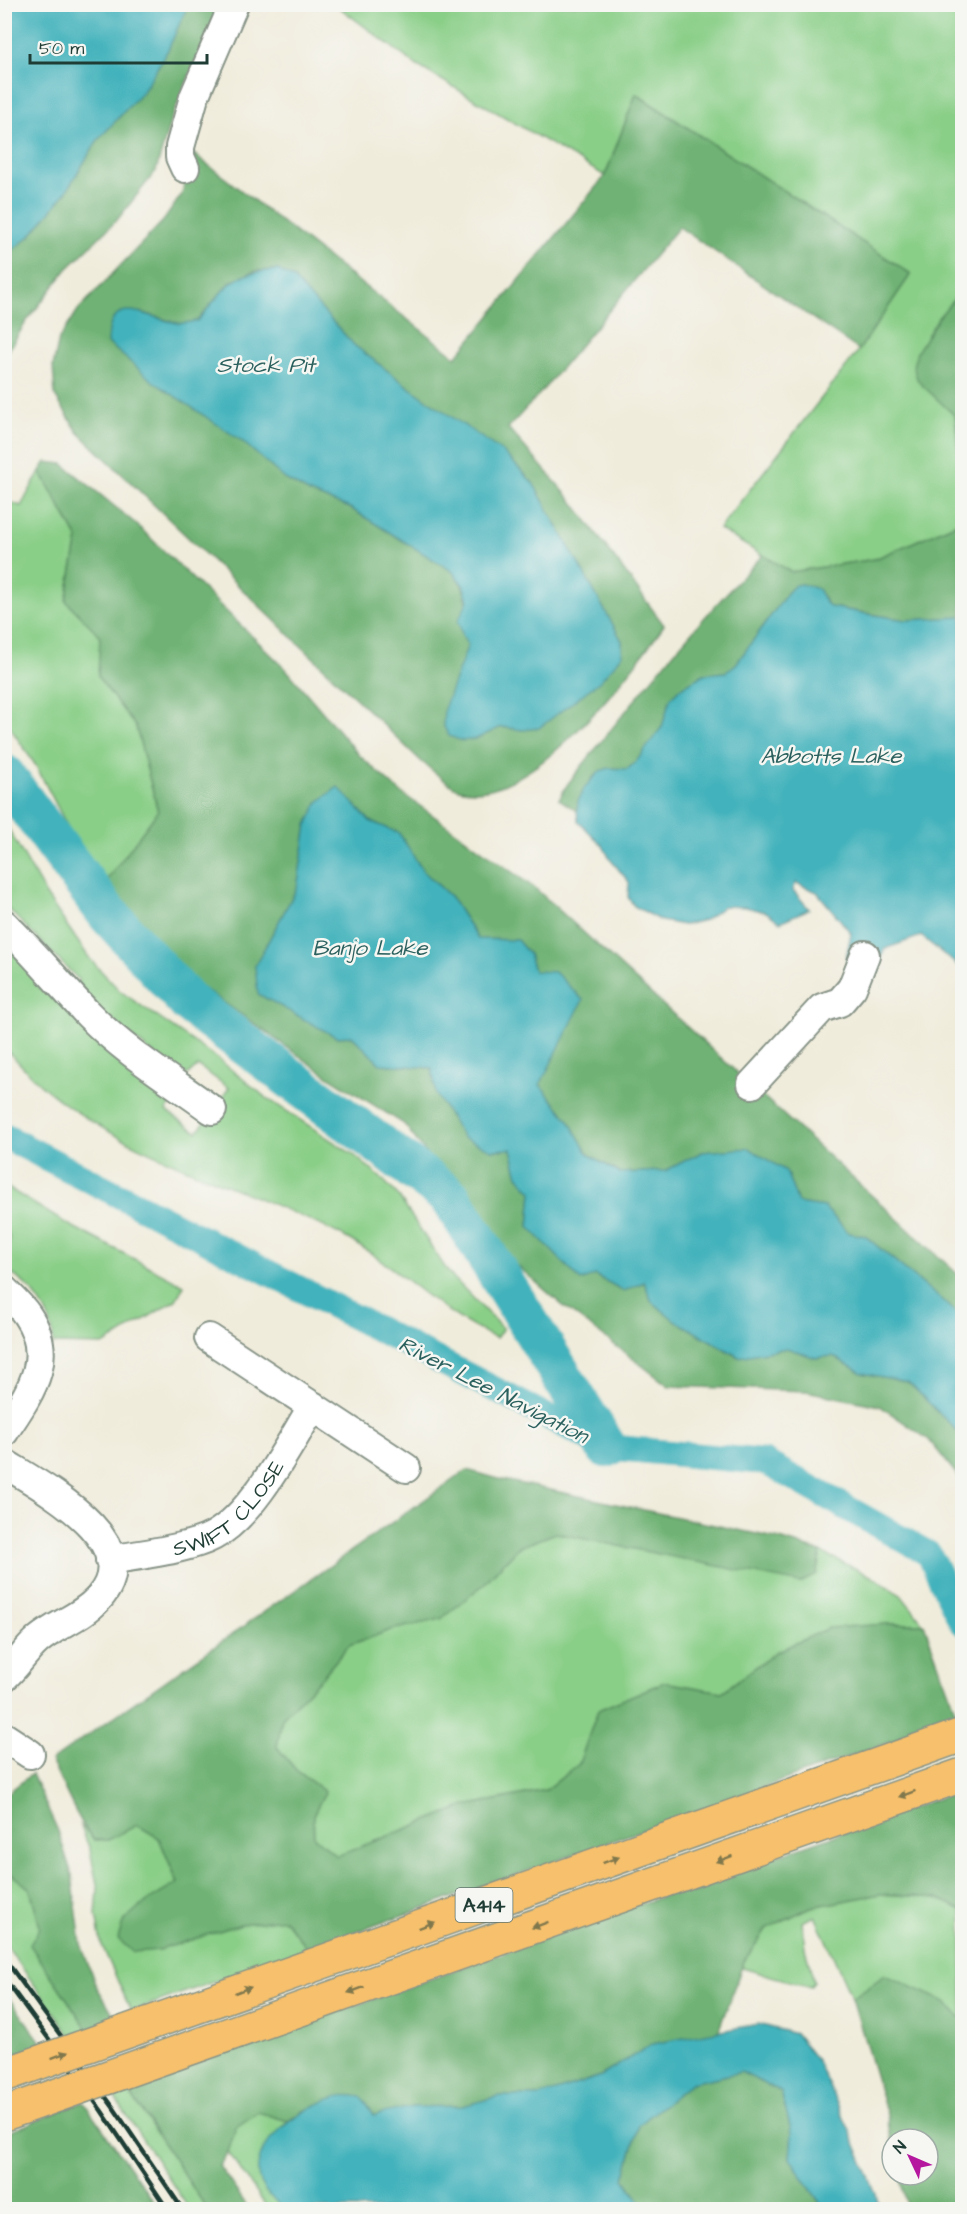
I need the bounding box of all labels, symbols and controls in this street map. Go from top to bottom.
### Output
scale bar [30,27,207,65]
text: 50 m [39,36,84,61]
water label: Stock Pit [217,350,317,381]
water label: Abbotts Lake [761,741,902,772]
water label: Banjo Lake [313,933,428,964]
water label: River Lee Navigation [393,1329,595,1453]
street label: SWIFT CLOSE [170,1454,292,1564]
one-way arrow [898,1790,916,1800]
one-way arrow [602,1854,620,1864]
one-way arrow [714,1855,732,1865]
road number: A414 [456,1888,512,1922]
one-way arrow [418,1920,436,1930]
one-way arrow [531,1920,549,1930]
one-way arrow [235,1985,253,1995]
one-way arrow [347,1985,365,1995]
one-way arrow [51,2050,69,2060]
north arrow [880,2127,940,2187]
text: N [889,2136,911,2159]

